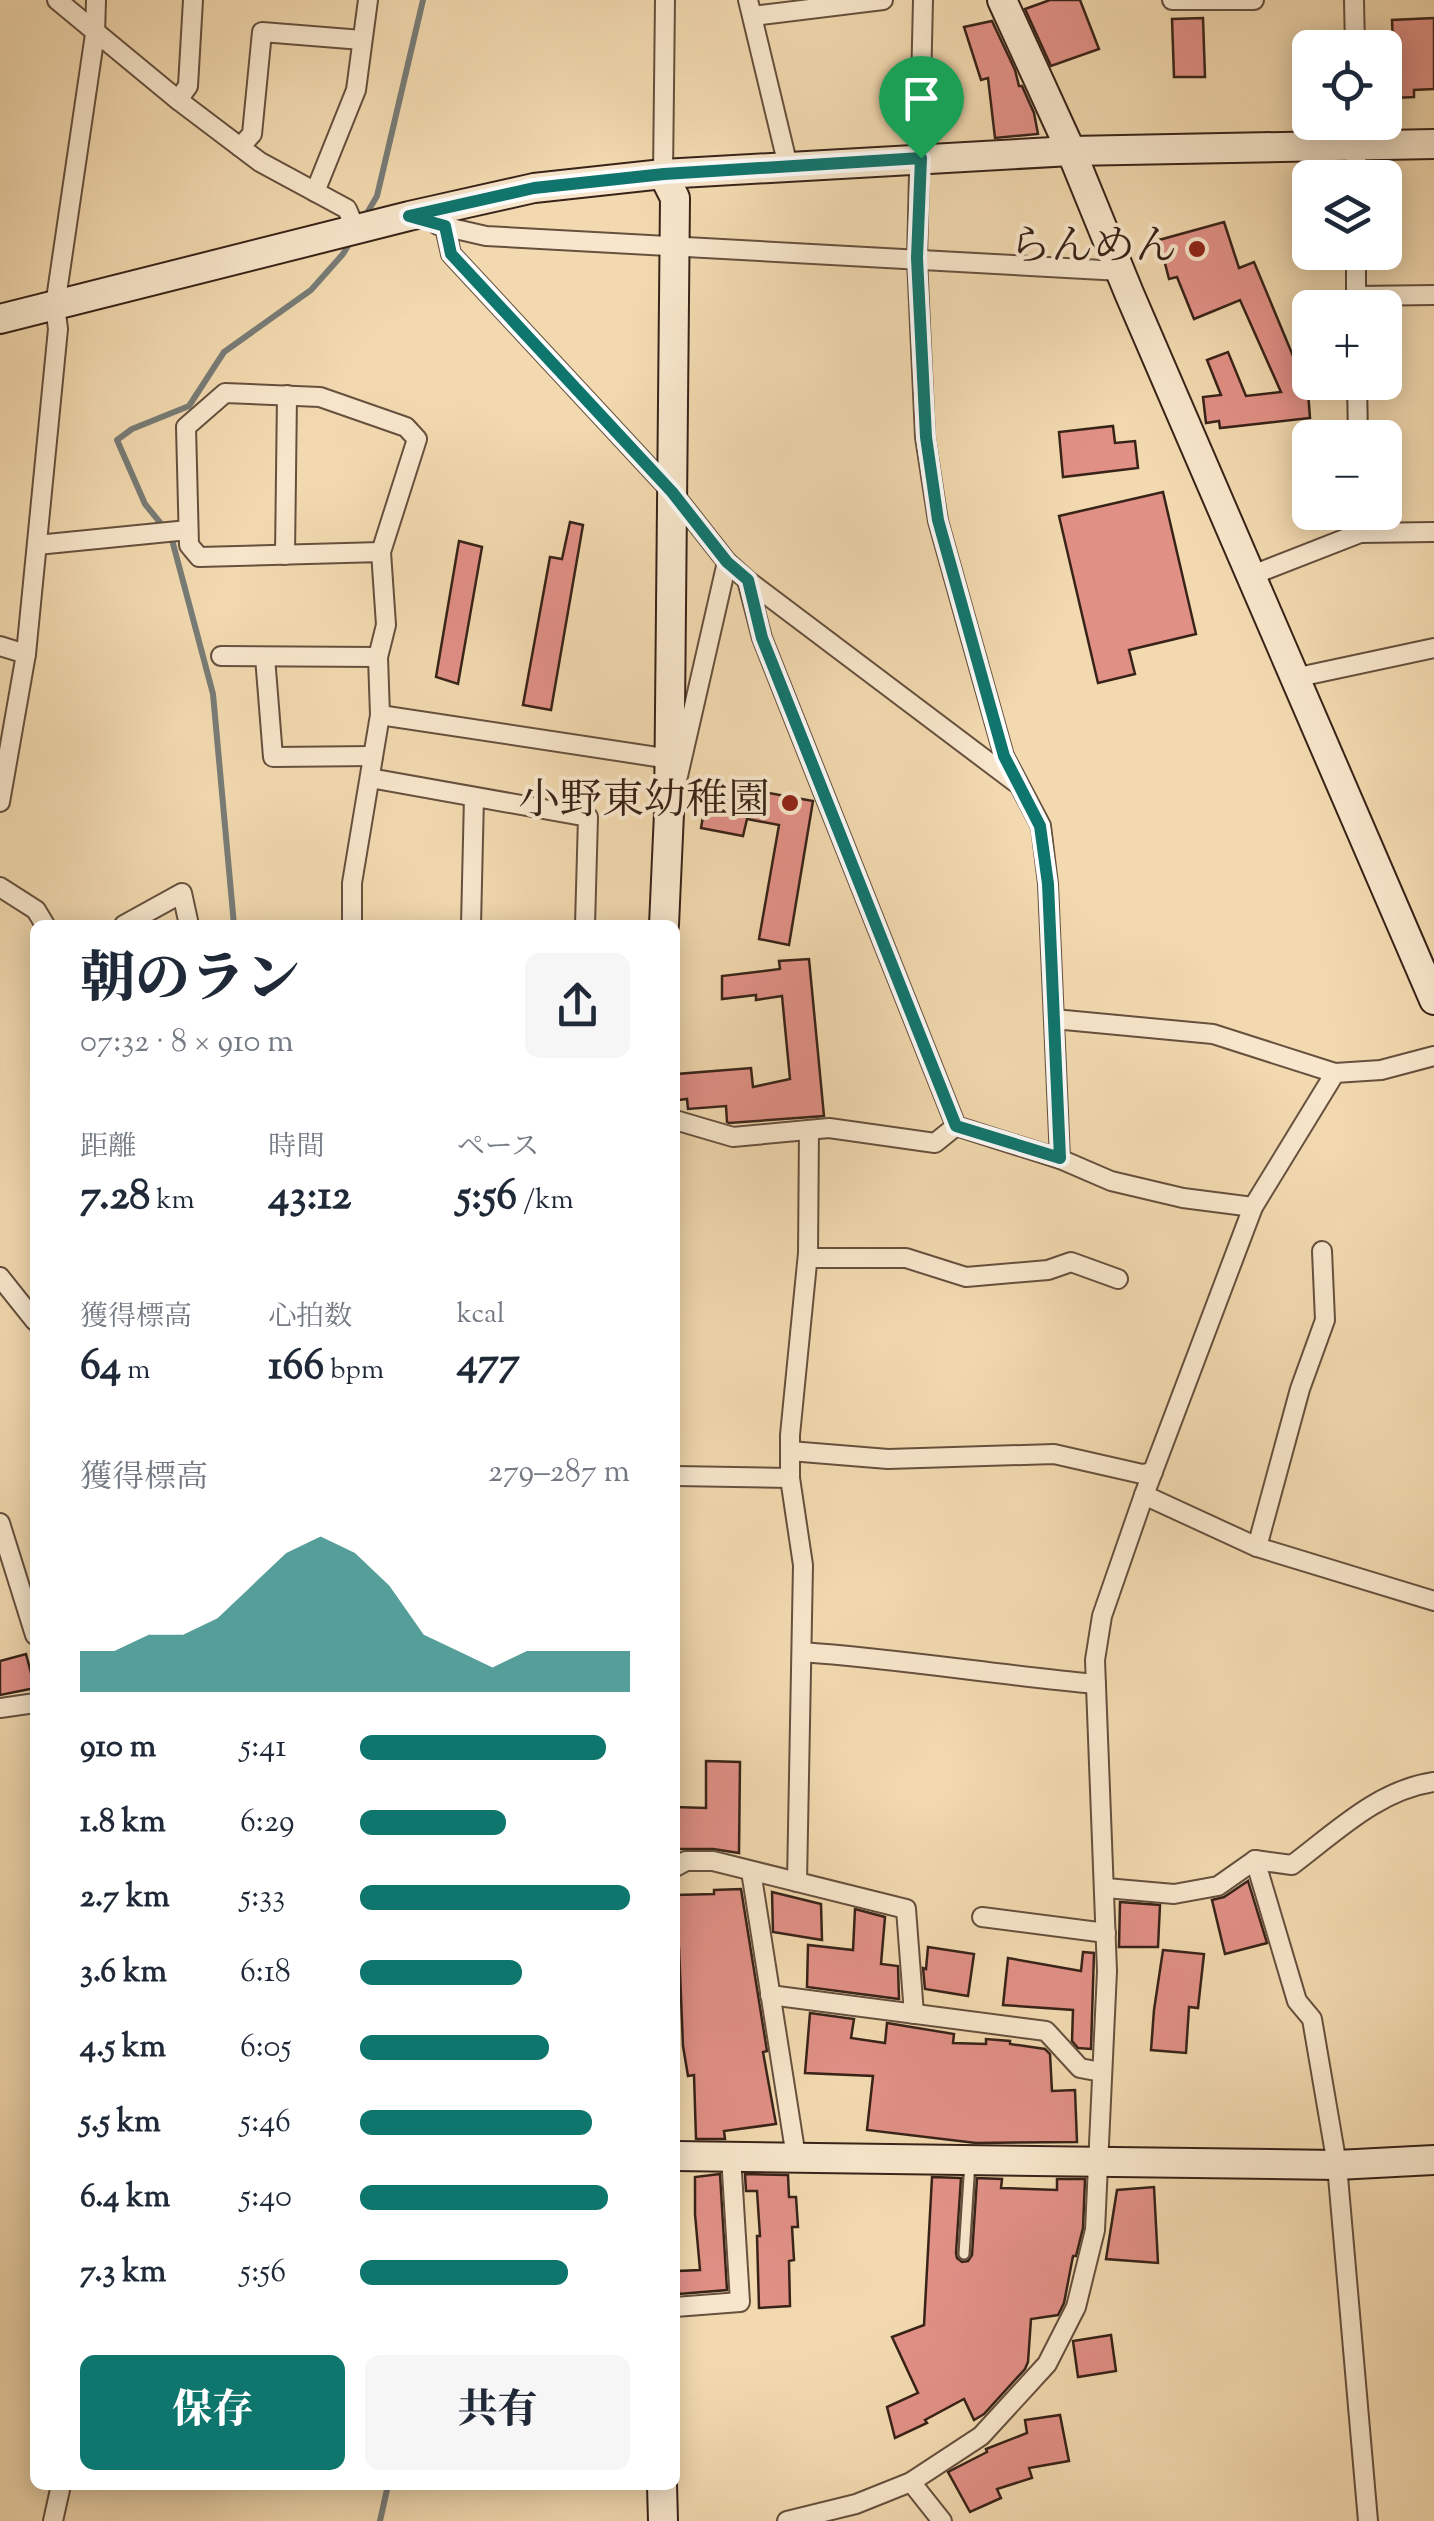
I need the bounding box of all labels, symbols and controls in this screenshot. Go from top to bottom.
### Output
map controls [1292,30,1402,530]
button: locate [1292,30,1402,140]
pin [879,56,964,159]
icon: arrive [894,71,949,126]
button: layers [1292,160,1402,270]
place label: らんめん [1009,219,1177,279]
marker: らんめん [1186,238,1208,260]
button: + [1292,290,1402,400]
button: − [1292,420,1402,530]
place label: 小野東幼稚園 [518,773,770,833]
marker: 小野東幼稚園 [779,792,801,814]
text: 朝のラン [80,943,300,1022]
button: share [525,953,630,1058]
text: 07:32 · 8 × 910 m [80,1020,294,1066]
text: 距離 [80,1128,136,1168]
text: 時間 [268,1128,324,1168]
text: ペース [457,1128,539,1168]
text: 7.28 [80,1168,150,1228]
text: 43:12 [268,1168,351,1228]
text: 5:56 [457,1168,517,1228]
text: km [150,1181,195,1221]
text: /km [517,1181,574,1221]
text: kcal [457,1295,505,1335]
text: 獲得標高 [80,1298,192,1338]
text: 心拍数 [268,1298,352,1338]
text: 477 [457,1335,520,1395]
text: 64 [80,1338,121,1398]
text: 166 [268,1338,324,1398]
text: m [121,1351,150,1391]
text: bpm [324,1351,384,1391]
text: 279–287 m [488,1450,630,1496]
text: 獲得標高 [80,1456,208,1502]
text: 910 m [80,1725,156,1771]
text: 5:41 [240,1725,286,1771]
text: 1.8 km [80,1800,166,1846]
text: 6:29 [240,1800,294,1846]
text: 2.7 km [80,1875,170,1921]
text: 5:33 [240,1875,285,1921]
text: 3.6 km [80,1950,167,1996]
text: 6:18 [240,1950,291,1996]
text: 4.5 km [80,2025,166,2071]
text: 6:05 [240,2025,291,2071]
text: 5.5 km [80,2100,161,2146]
text: 5:46 [240,2100,291,2146]
text: 6.4 km [80,2175,170,2221]
text: 5:40 [240,2175,292,2221]
text: 7.3 km [80,2250,166,2296]
text: 5:56 [240,2250,286,2296]
button: 保存 [80,2355,345,2470]
button: 共有 [365,2355,630,2470]

